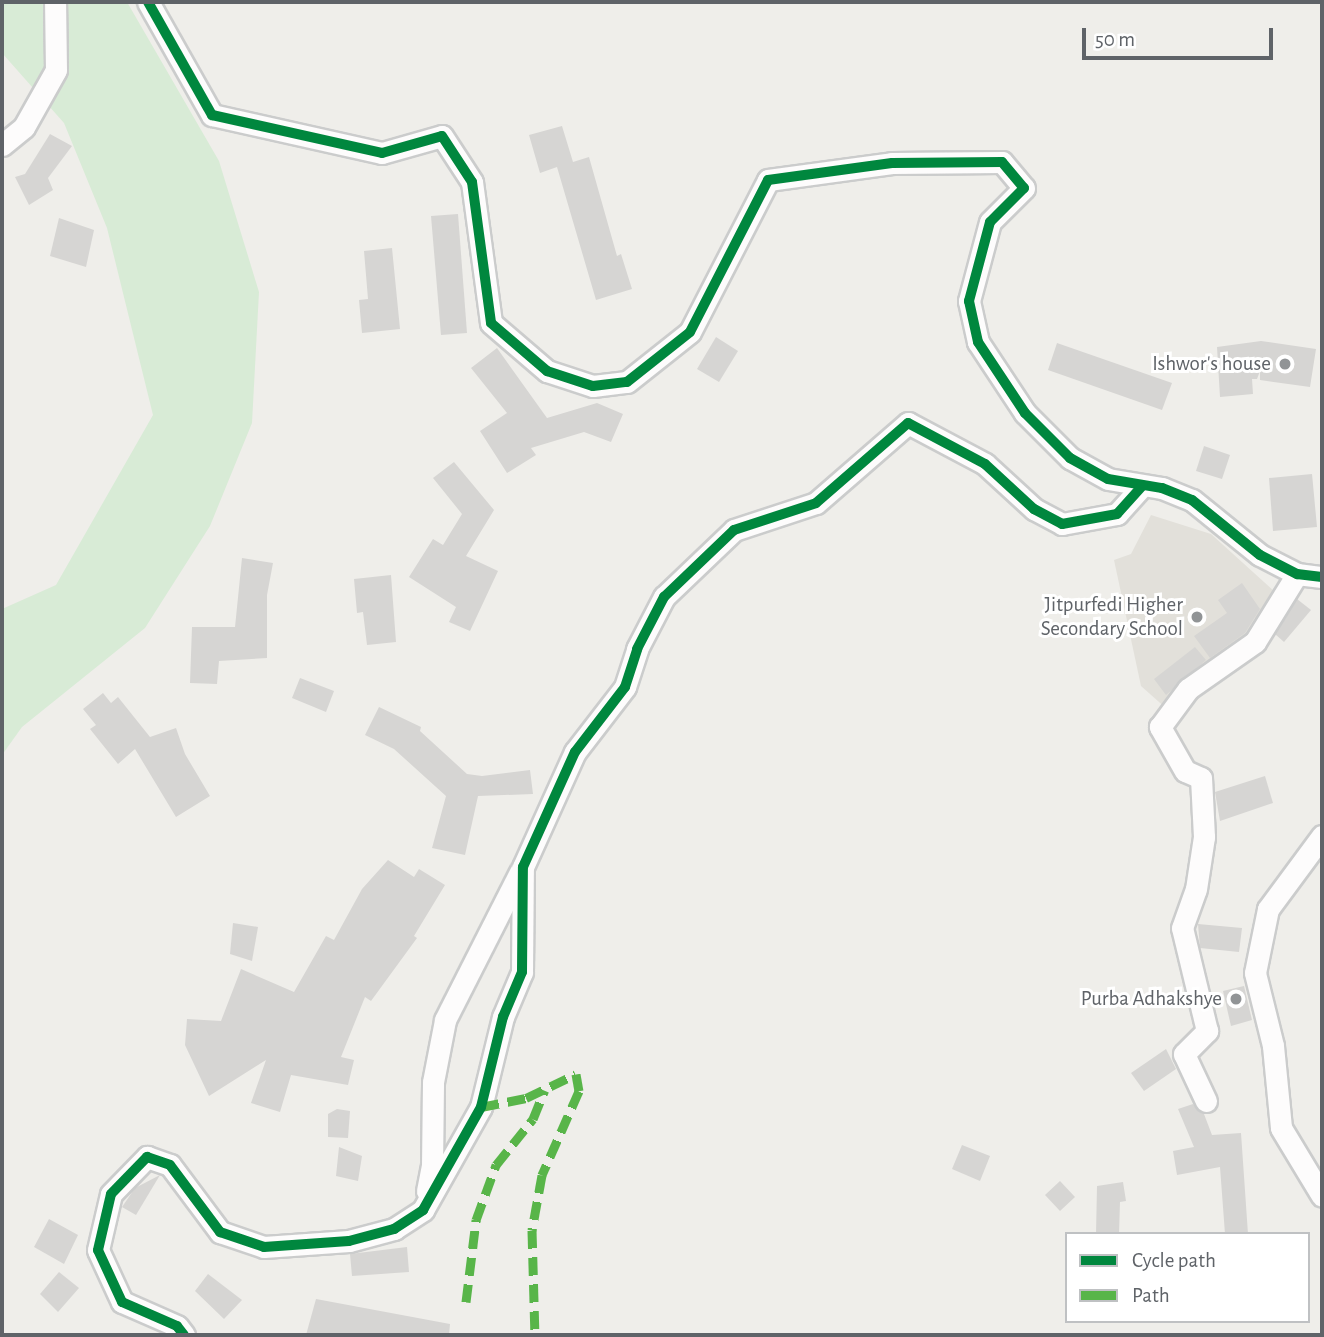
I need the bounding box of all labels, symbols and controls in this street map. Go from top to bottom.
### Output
scale bar [1086,14,1277,58]
text: 50 m [1095,29,1135,50]
place label: Ishwor's house [1152,351,1271,377]
marker: Ishwor's house [1277,356,1293,372]
place label: Jitpurfedi Higher Secondary School [1041,592,1183,642]
marker: Jitpurfedi Higher Secondary School [1189,609,1205,625]
place label: Purba Adhakshye [1081,986,1222,1012]
marker: Purba Adhakshye [1228,991,1244,1007]
legend [1065,1232,1310,1323]
text: Cycle path [1132,1250,1216,1271]
text: Path [1132,1285,1170,1306]

